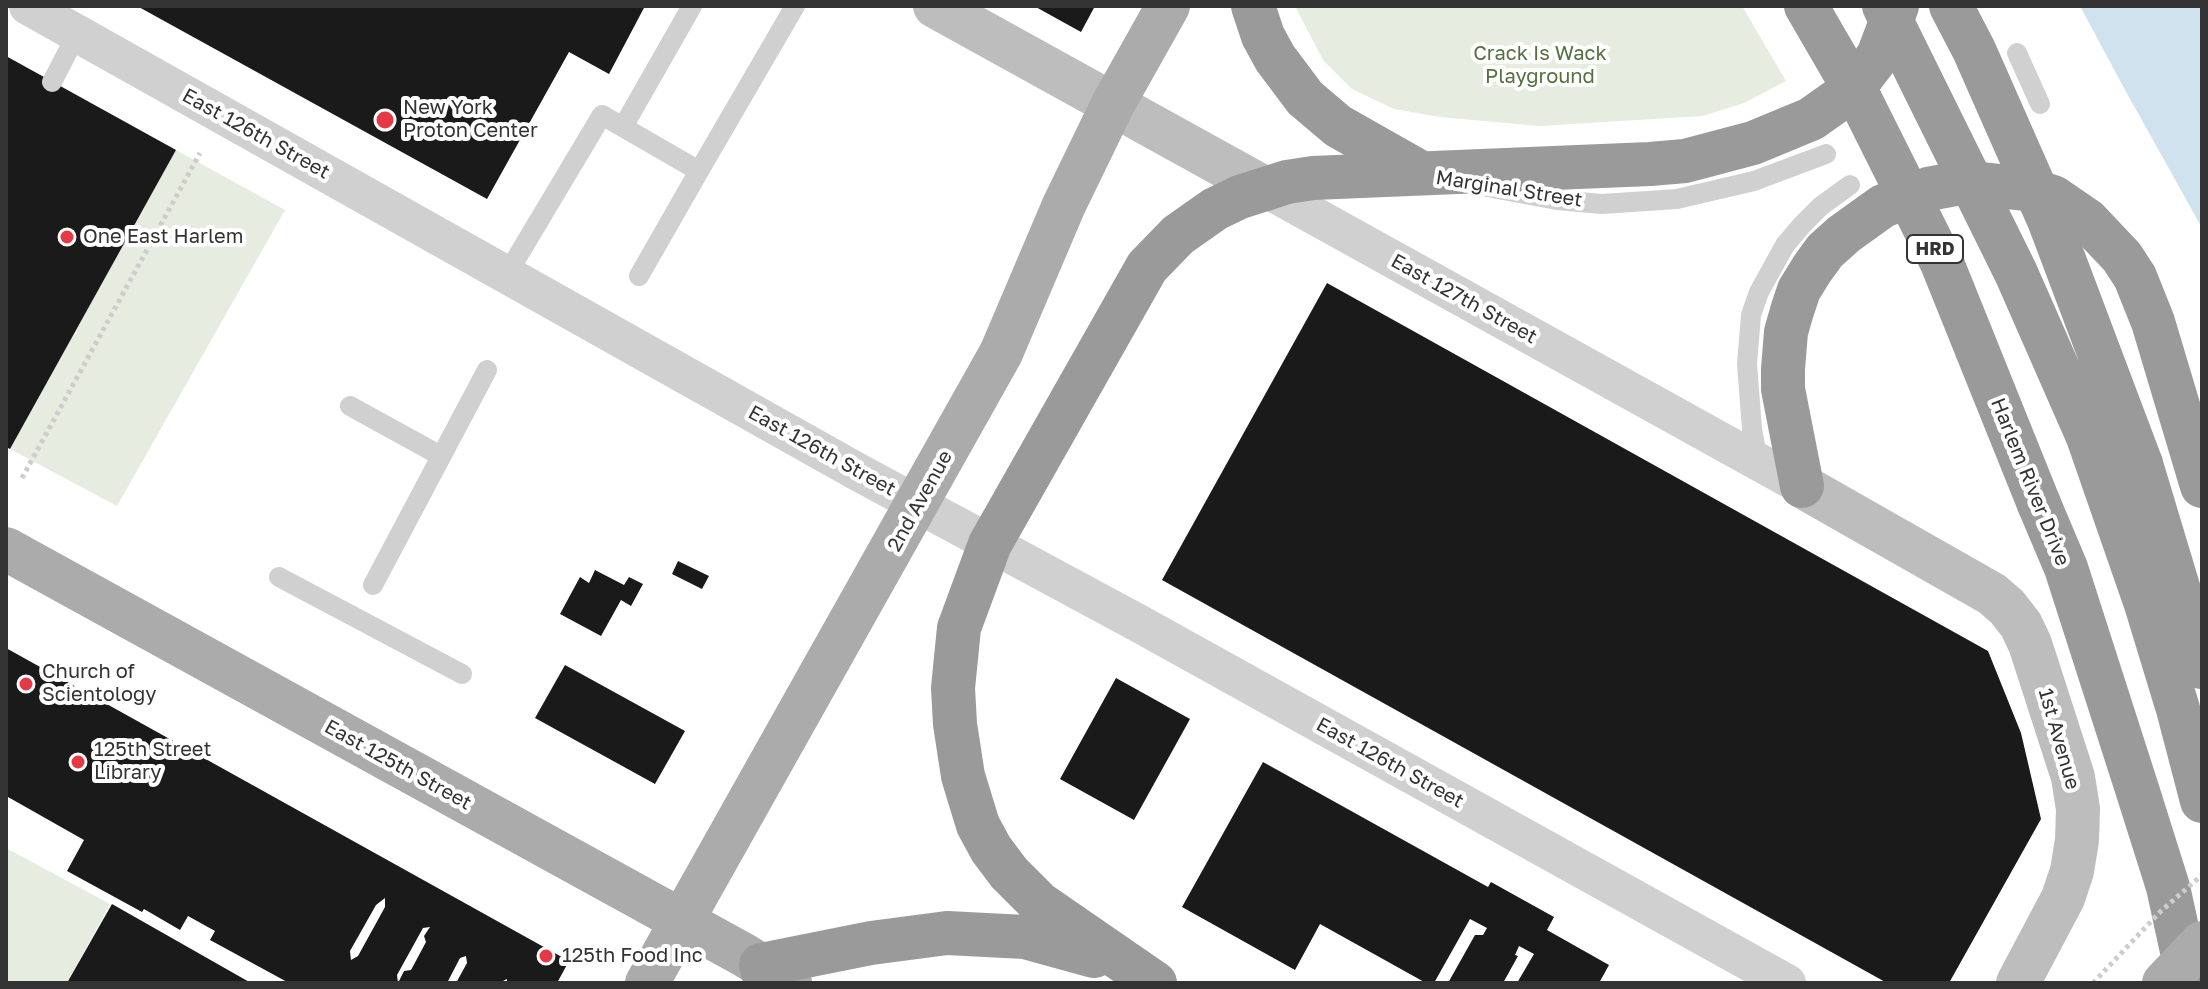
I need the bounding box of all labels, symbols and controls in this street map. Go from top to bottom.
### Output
park label: Crack Is Wack Playground [1473,42,1607,89]
street label: East 126th Street [178,84,334,184]
place label: New York Proton Center [403,96,538,143]
marker: New York Proton Center [374,109,396,131]
street label: Marginal Street [1434,166,1584,212]
place label: One East Harlem [83,225,243,249]
marker: One East Harlem [58,228,76,246]
road number: HRD [1907,235,1963,263]
street label: East 127th Street [1387,249,1541,349]
street label: Harlem River Drive [1985,395,2075,569]
street label: East 126th Street [744,401,900,501]
street label: 2nd Avenue [882,446,958,556]
place label: Church of Scientology [42,660,156,707]
marker: Church of Scientology [17,675,35,693]
street label: 1st Avenue [2033,686,2085,792]
street label: East 126th Street [1312,713,1468,813]
street label: East 125th Street [320,715,476,815]
place label: 125th Street Library [94,738,211,785]
marker: 125th Street Library [69,753,87,771]
place label: 125th Food Inc [562,944,703,968]
marker: 125th Food Inc [537,947,555,965]

